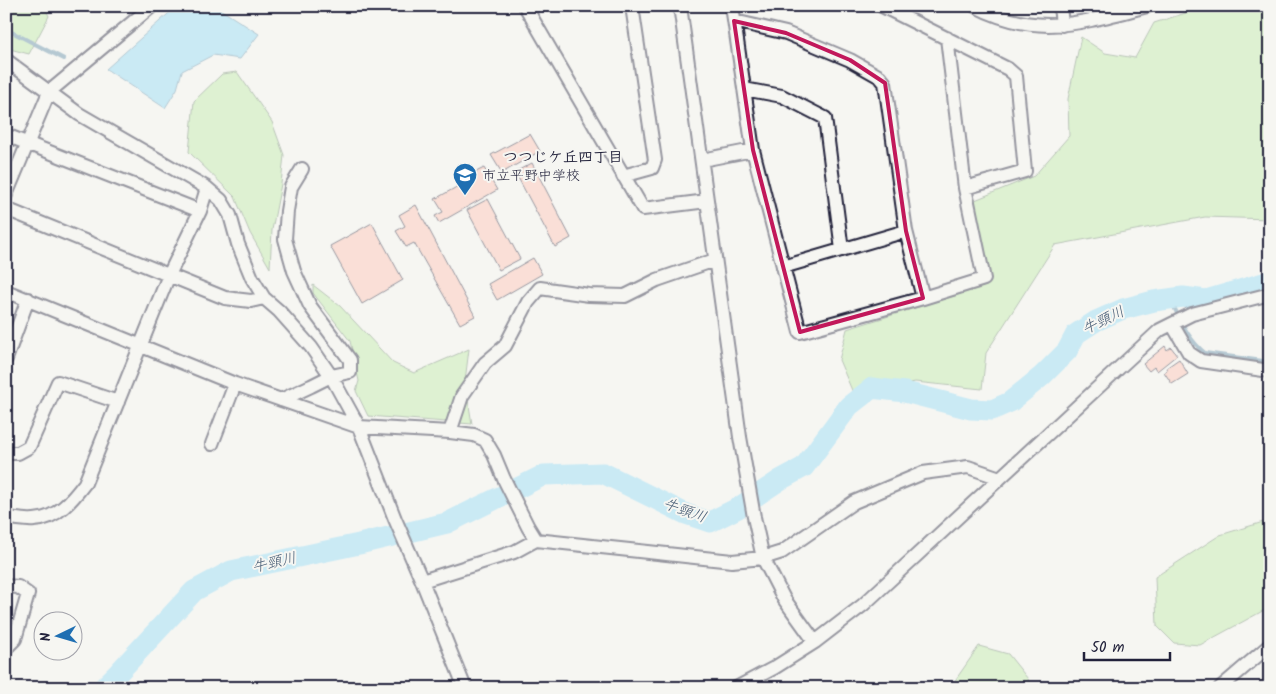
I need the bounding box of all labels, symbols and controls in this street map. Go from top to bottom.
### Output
district label: つつじケ丘四丁目 [503,146,623,170]
school or university icon: 市立平野中学校 [452,162,478,196]
place label: 市立平野中学校 [482,165,580,187]
water label: 牛頸川 [1078,300,1129,342]
water label: 牛頸川 [659,492,710,530]
water label: 牛頸川 [250,546,299,580]
north arrow [32,612,82,662]
scale bar [1084,629,1170,661]
text: N [35,632,57,642]
text: 50 m [1091,636,1125,660]

